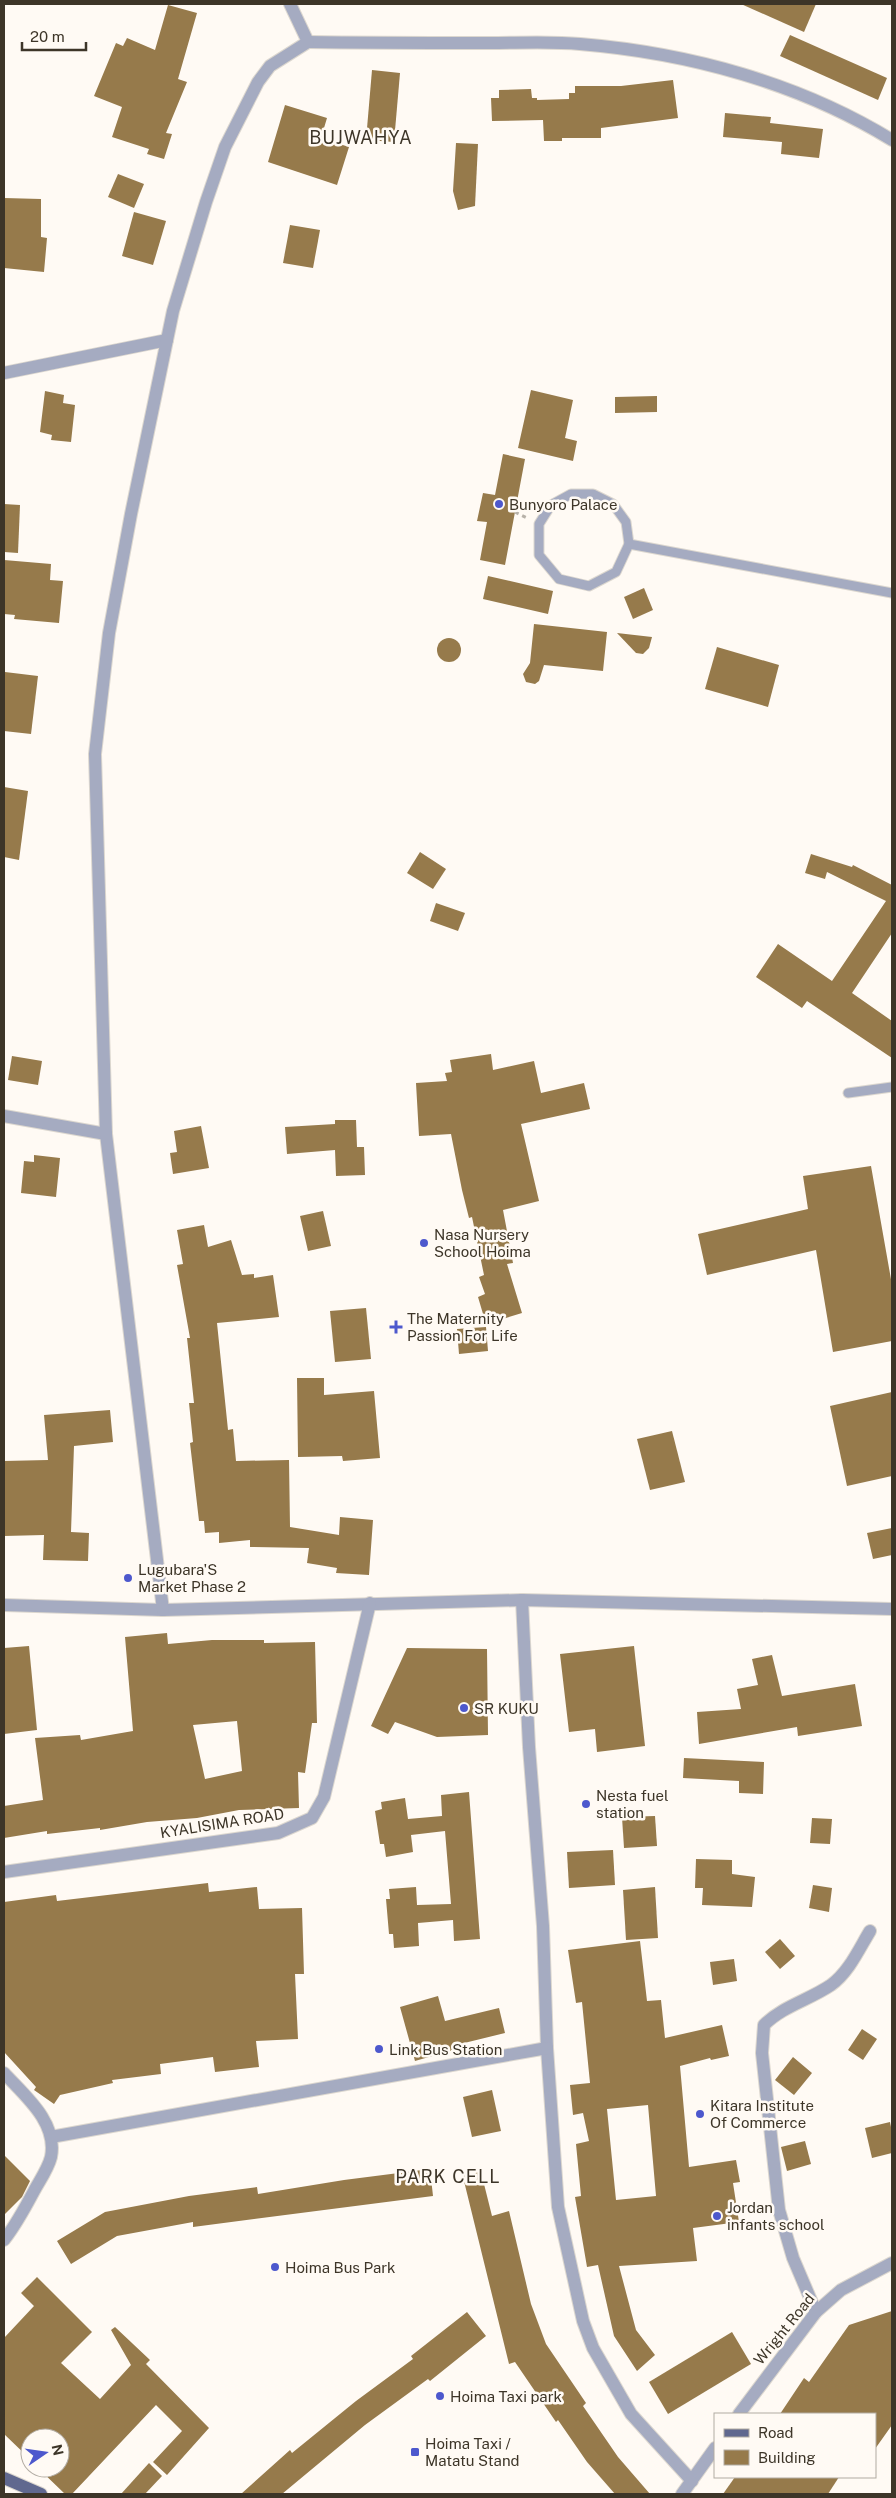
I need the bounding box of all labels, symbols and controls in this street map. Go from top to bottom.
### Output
scale bar [22,20,86,52]
text: 20 m [30,28,65,45]
district label: BUJWAHYA [309,127,413,148]
place label: Bunyoro Palace [509,496,617,513]
marker: Bunyoro Palace [493,498,505,510]
place label: Nasa Nursery School Hoima [434,1226,531,1260]
marker: Nasa Nursery School Hoima [418,1237,430,1249]
place label: The Maternity Passion For Life [407,1310,518,1344]
marker: The Maternity Passion For Life [389,1320,403,1334]
place label: Lugubara'S Market Phase 2 [138,1561,246,1595]
marker: Lugubara'S Market Phase 2 [122,1572,134,1584]
place label: SR KUKU [474,1700,539,1717]
marker: SR KUKU [458,1702,470,1714]
place label: Nesta fuel station [596,1787,669,1821]
marker: Nesta fuel station [580,1798,592,1810]
street label: KYALISIMA ROAD [159,1805,285,1841]
place label: Link Bus Station [389,2041,502,2058]
marker: Link Bus Station [373,2043,385,2055]
place label: Kitara Institute Of Commerce [710,2097,814,2131]
marker: Kitara Institute Of Commerce [694,2108,706,2120]
district label: PARK CELL [395,2166,501,2187]
place label: Jordan infants school [727,2199,825,2233]
marker: Jordan infants school [711,2210,723,2222]
place label: Hoima Bus Park [285,2259,396,2276]
marker: Hoima Bus Park [269,2261,281,2273]
street label: Wright Road [750,2290,818,2368]
place label: Hoima Taxi park [450,2388,562,2405]
marker: Hoima Taxi park [434,2390,446,2402]
legend [714,2413,876,2478]
text: Road [758,2424,794,2441]
north arrow [20,2428,70,2478]
place label: Hoima Taxi / Matatu Stand [425,2435,520,2469]
text: N [49,2443,67,2457]
marker: Hoima Taxi / Matatu Stand [409,2446,421,2458]
text: Building [758,2449,816,2466]

